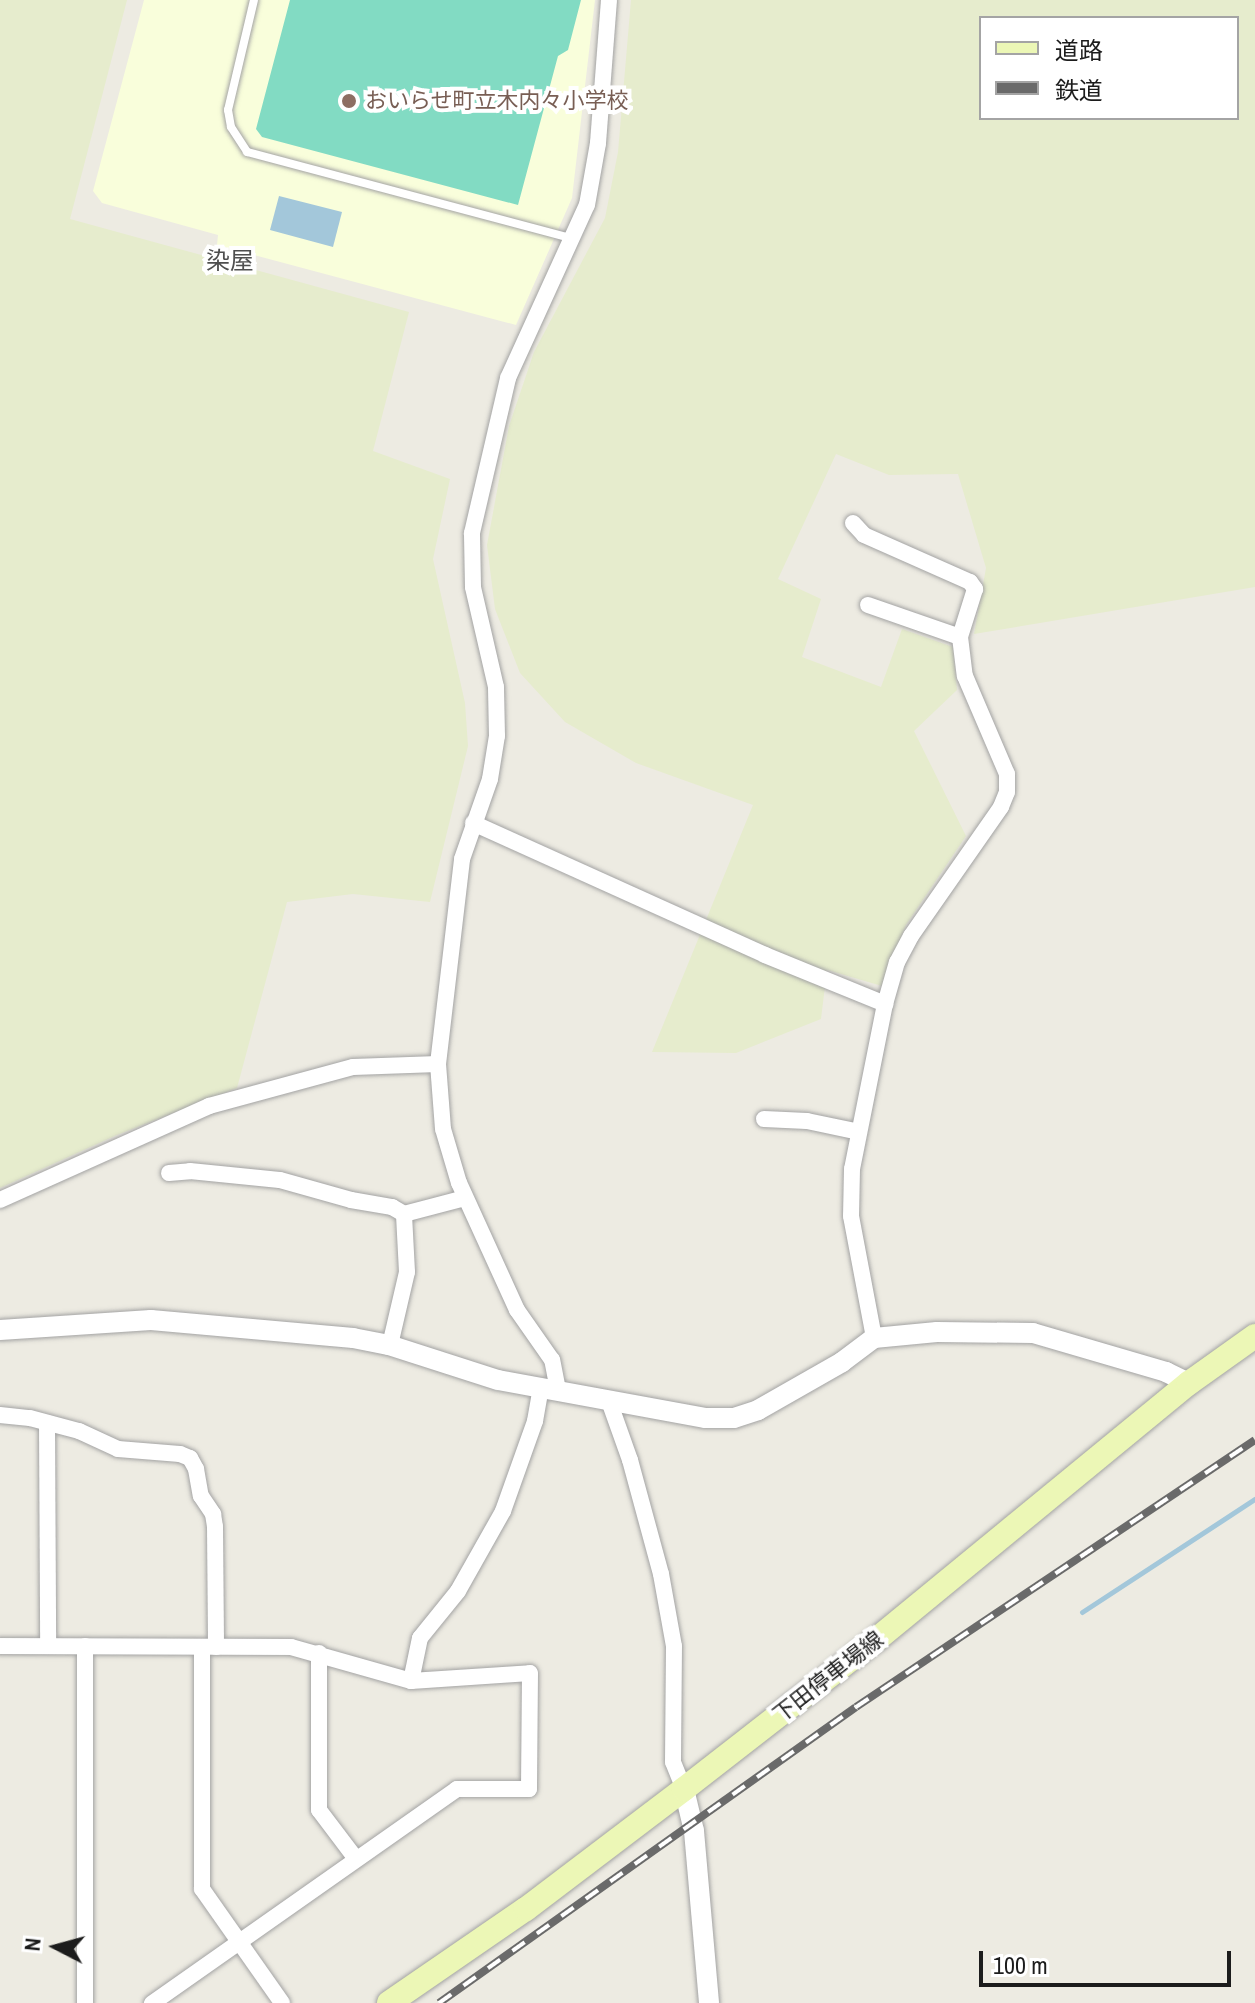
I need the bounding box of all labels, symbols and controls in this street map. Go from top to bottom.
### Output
legend [979,16,1239,120]
text: 道路 [1055,34,1103,66]
text: 鉄道 [1055,74,1103,106]
place label: おいらせ町立木内々小学校 [365,88,629,114]
marker: おいらせ町立木内々小学校 [340,92,358,110]
district label: 染屋 [206,247,254,275]
street label: 下田停車場線 [768,1626,888,1728]
north arrow [16,1907,96,1987]
scale bar [983,1935,1235,1985]
text: N [17,1936,48,1953]
text: 100 m [993,1949,1048,1981]

